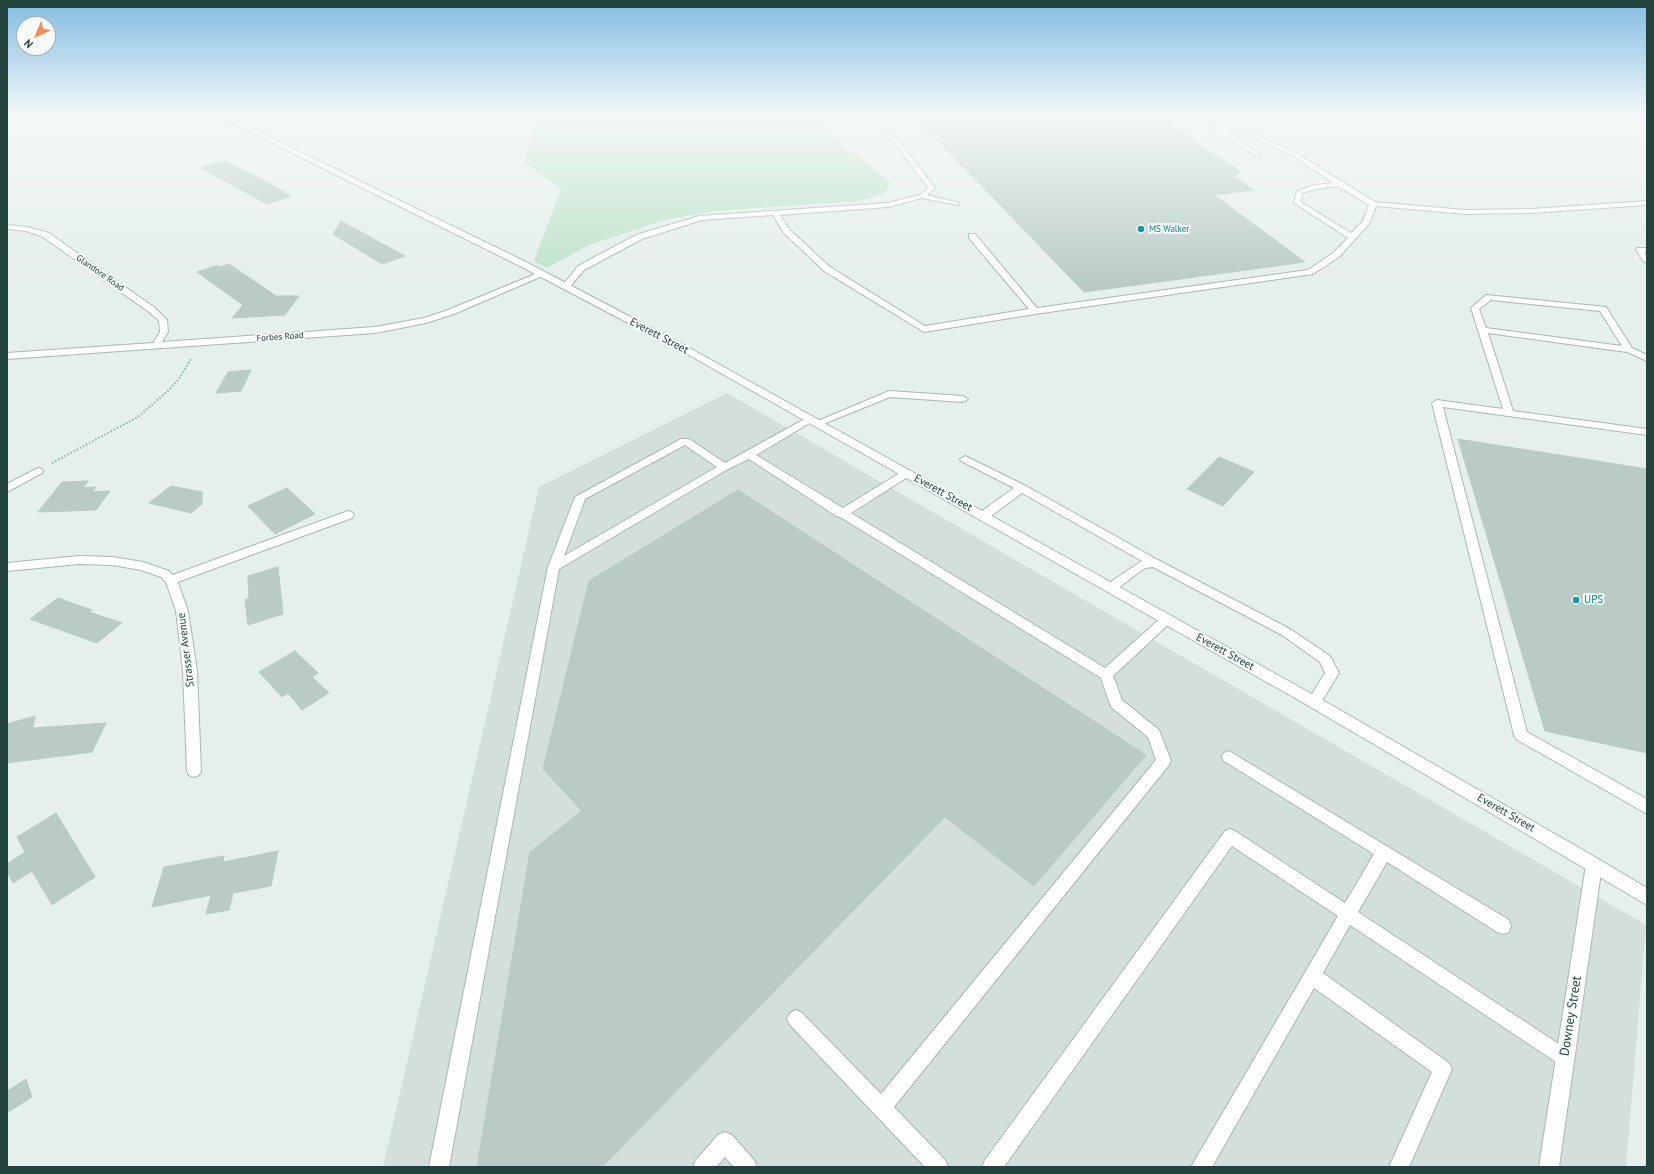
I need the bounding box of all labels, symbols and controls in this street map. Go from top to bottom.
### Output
north arrow [16,16,56,56]
text: N [21,36,36,51]
marker: MS Walker [1136,224,1146,234]
place label: MS Walker [1149,224,1189,234]
street label: Glandore Road [74,252,126,294]
street label: Everett Street [627,315,691,357]
street label: Forbes Road [256,330,304,344]
street label: Everett Street [912,472,974,514]
place label: UPS [1584,593,1603,607]
marker: UPS [1571,595,1581,605]
street label: Strasser Avenue [175,612,197,688]
street label: Everett Street [1194,631,1256,673]
street label: Everett Street [1475,791,1537,835]
street label: Downey Street [1557,975,1585,1057]

